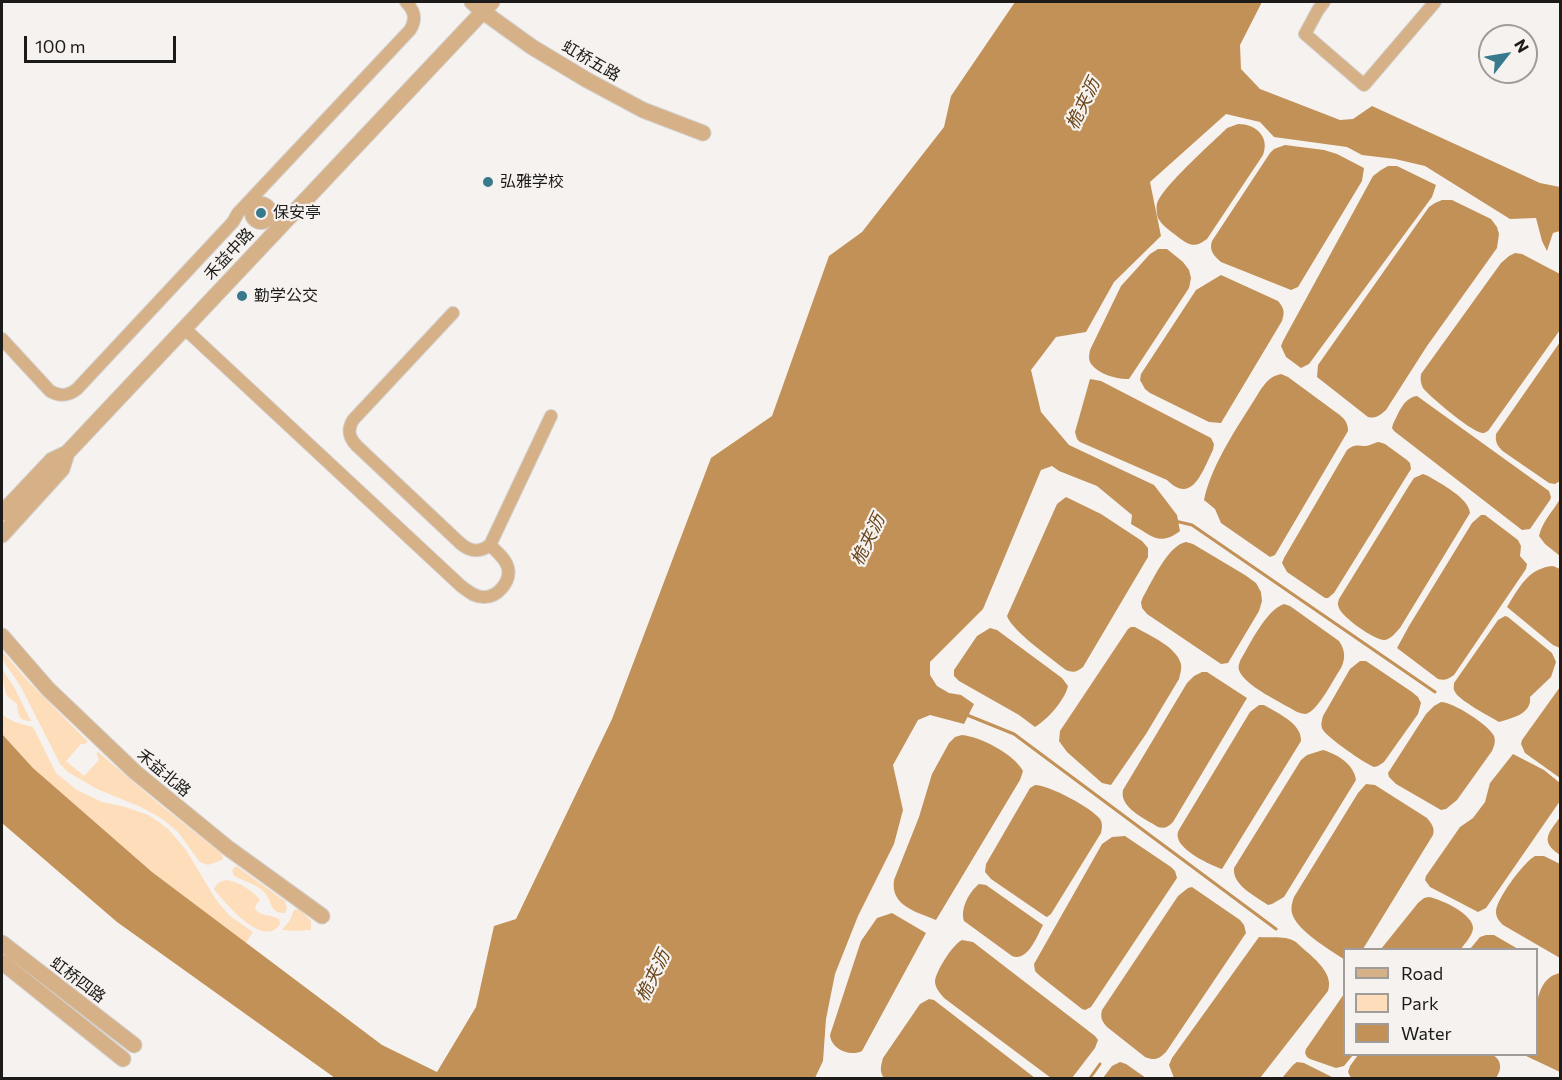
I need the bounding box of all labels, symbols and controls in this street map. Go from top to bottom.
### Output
scale bar [27,24,178,62]
north arrow [1478,24,1538,84]
text: 100 m [35,35,85,57]
text: N [1511,35,1533,56]
street label: 虹桥五路 [558,37,624,85]
water label: 桅夹沥 [1061,75,1105,133]
place label: 弘雅学校 [500,172,564,192]
marker: 弘雅学校 [481,175,495,189]
place label: 保安亭 [273,203,321,223]
marker: 保安亭 [254,206,268,220]
street label: 禾益中路 [200,224,258,284]
place label: 勤学公交 [254,286,318,306]
marker: 勤学公交 [235,289,249,303]
water label: 桅夹沥 [846,511,890,569]
street label: 禾益北路 [133,745,195,801]
water label: 桅夹沥 [631,947,675,1005]
legend [1343,948,1538,1056]
street label: 虹桥四路 [47,953,109,1007]
text: Road [1401,962,1443,984]
text: Park [1401,992,1439,1014]
text: Water [1401,1022,1452,1044]

